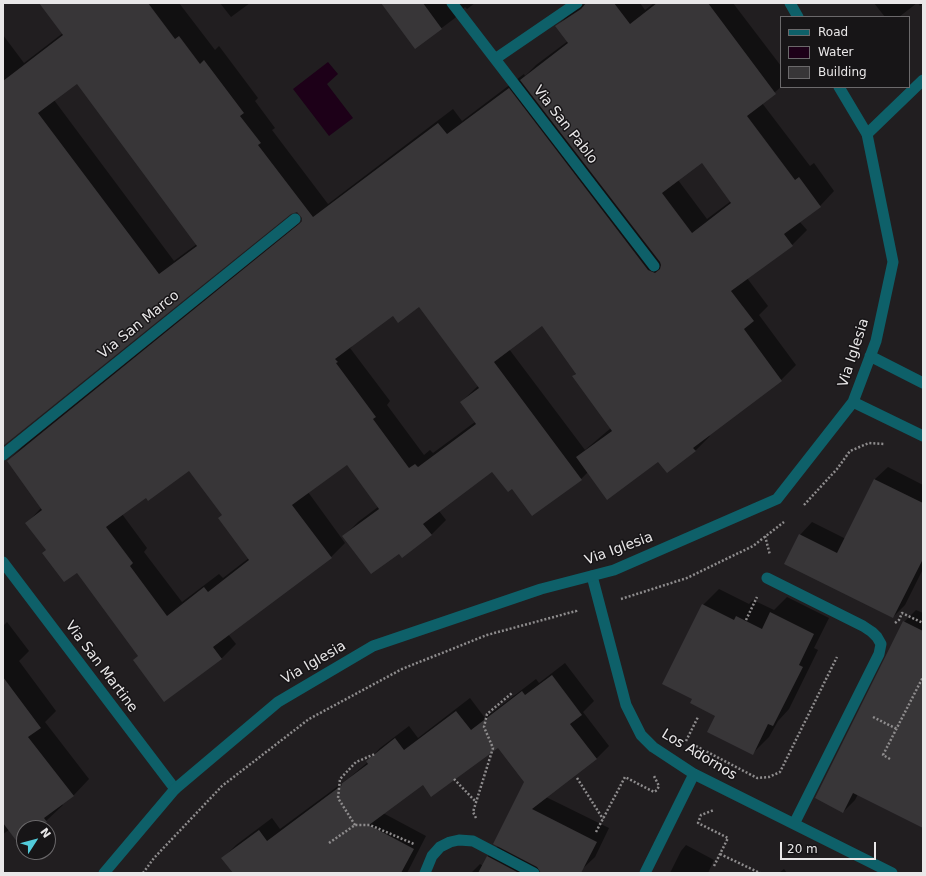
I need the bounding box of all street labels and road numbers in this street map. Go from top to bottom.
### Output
street label: Via San Pablo [529,83,601,167]
street label: Via San Marco [95,287,183,363]
street label: Via Iglesia [835,316,873,390]
street label: Via Iglesia [583,529,655,569]
street label: Via San Martine [61,618,141,716]
street label: Via Iglesia [279,638,349,688]
street label: Los Adornos [658,726,740,784]

